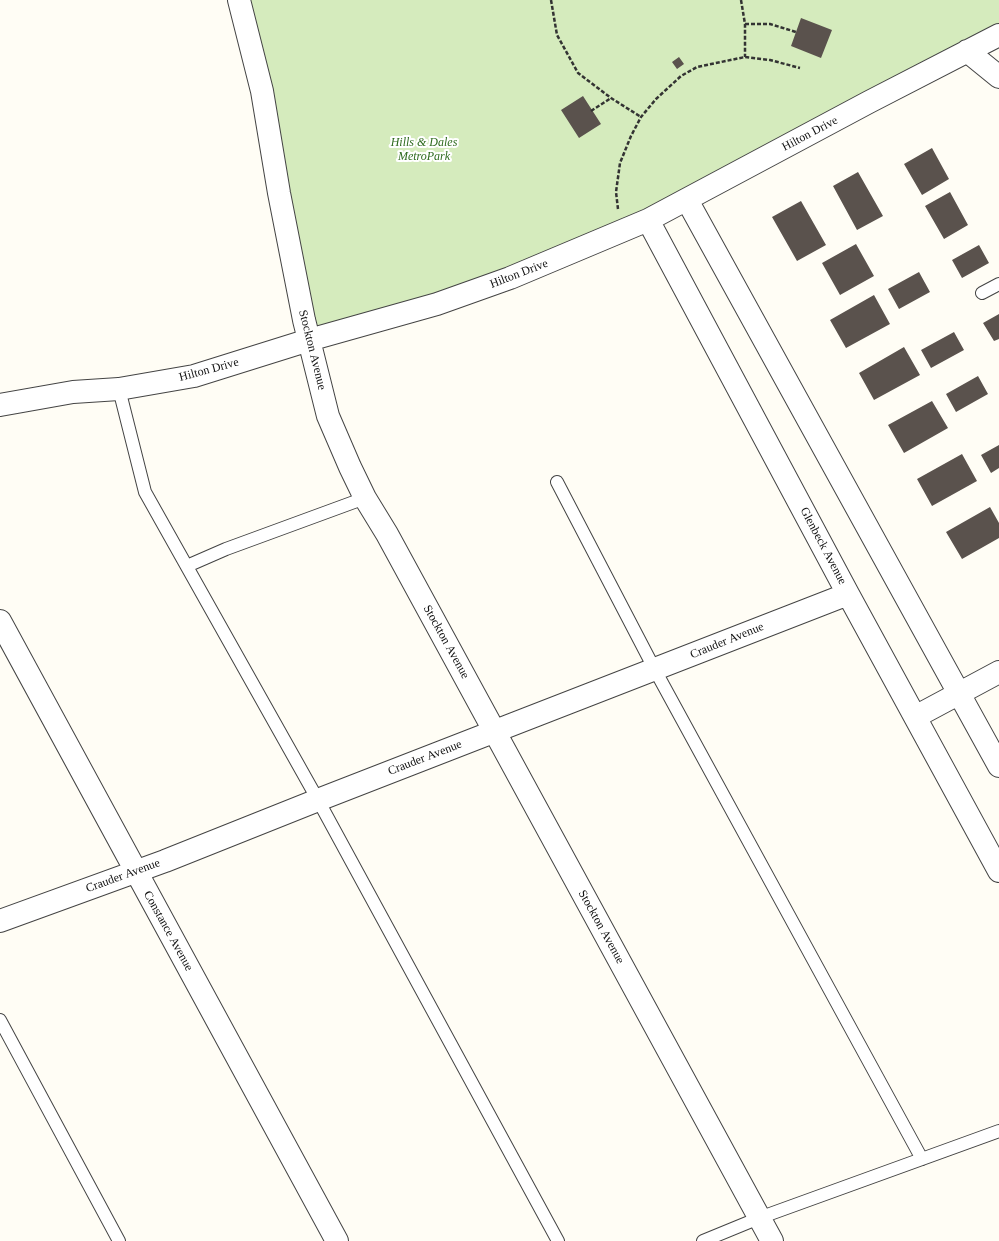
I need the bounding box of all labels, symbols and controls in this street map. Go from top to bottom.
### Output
street label: Hilton Drive [780,113,840,155]
park label: Hills & Dales MetroPark [391,136,457,164]
street label: Hilton Drive [488,256,550,292]
street label: Stockton Avenue [295,308,329,392]
street label: Hilton Drive [178,355,240,385]
street label: Glenbeck Avenue [797,505,849,587]
street label: Stockton Avenue [420,603,472,681]
street label: Crauder Avenue [688,620,766,662]
street label: Crauder Avenue [386,737,464,779]
street label: Crauder Avenue [84,856,162,896]
street label: Constance Avenue [140,888,196,974]
street label: Stockton Avenue [575,888,627,966]

